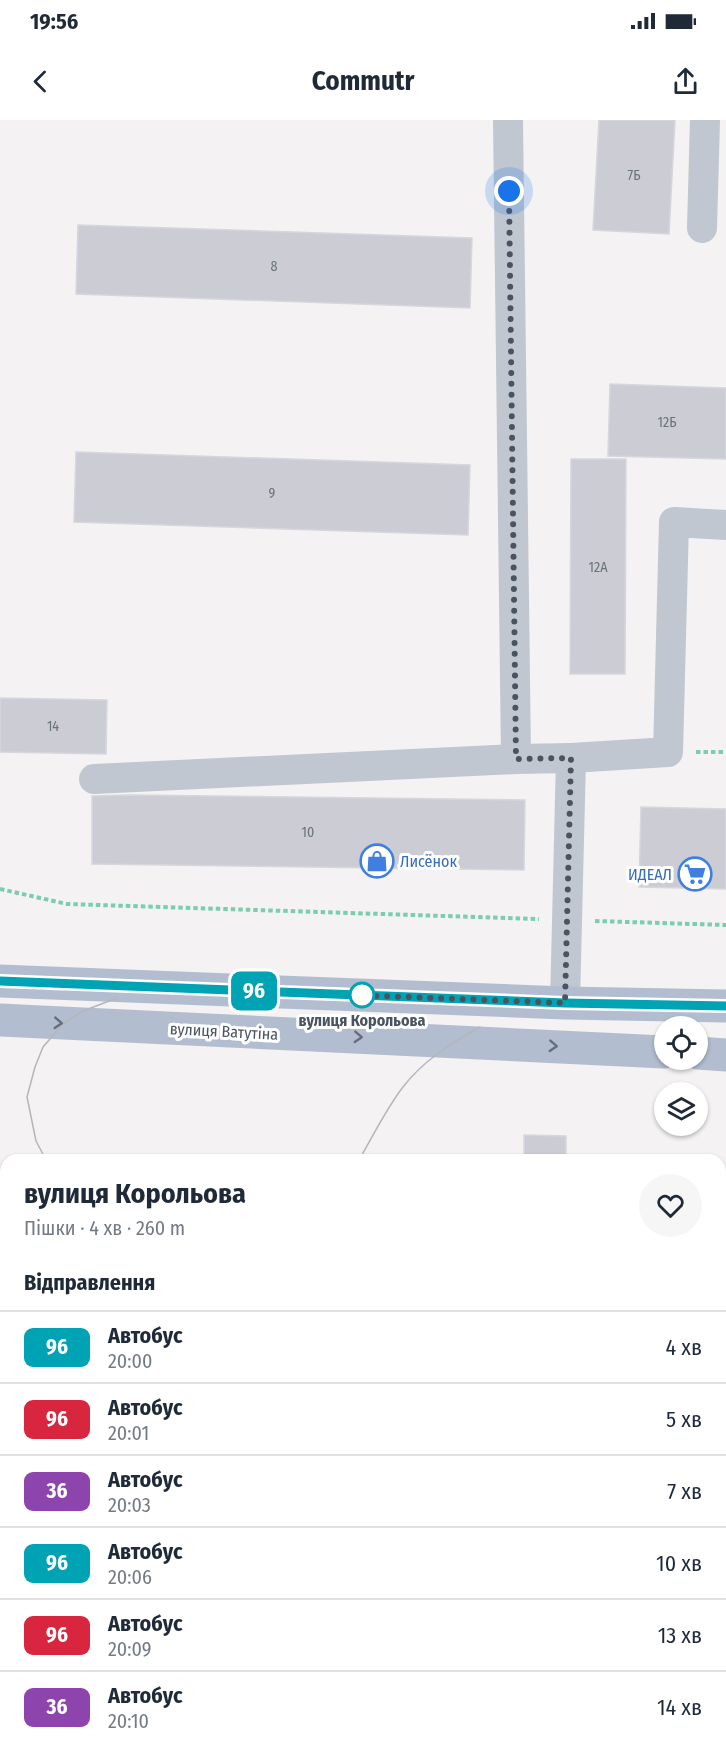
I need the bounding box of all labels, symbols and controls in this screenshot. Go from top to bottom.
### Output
text: 19:56 [30,8,78,35]
icon: back [24,65,57,98]
text: Commutr [312,65,414,97]
icon: share [669,65,702,98]
house number: 7Б [627,167,641,184]
your location [494,176,524,206]
house number: 8 [271,258,278,275]
house number: 12Б [658,414,676,431]
house number: 9 [269,485,276,502]
house number: 12А [589,559,608,576]
house number: 14 [47,718,59,735]
house number: 10 [302,824,314,841]
shop icon: Лисёнок [359,843,395,879]
place label: Лисёнок [400,852,457,871]
supermarket icon: ИДЕАЛ [677,856,713,892]
place label: ИДЕАЛ [628,865,672,884]
line badge: 96 [227,972,281,1010]
text: 96 [243,978,265,1004]
marker: вулиця Корольова [349,982,375,1008]
place label: вулиця Корольова [299,1011,425,1030]
map controls [654,1016,708,1136]
button: locate [654,1016,708,1070]
one-way arrow [54,1017,63,1030]
street label: вулиця Ватутіна [169,1019,279,1044]
one-way arrow [354,1031,363,1044]
one-way arrow [548,1040,557,1053]
button: layers [654,1082,708,1136]
button: heart [639,1174,702,1237]
text: вулиця Корольова [24,1177,246,1210]
text: Пішки · 4 хв · 260 m [24,1216,185,1240]
text: Відправлення [24,1269,155,1296]
text: Автобус [108,1322,183,1349]
text: 96 [46,1334,68,1360]
text: 4 хв [665,1334,702,1361]
text: 20:00 [108,1349,152,1373]
text: Автобус [108,1394,183,1421]
text: 96 [46,1406,68,1432]
text: 5 хв [666,1406,702,1433]
text: 20:01 [108,1421,149,1445]
text: Автобус [108,1466,183,1493]
text: 36 [47,1478,67,1504]
text: 7 хв [667,1478,702,1505]
text: 20:03 [108,1493,151,1517]
text: Автобус [108,1538,183,1565]
text: 96 [46,1550,68,1576]
text: 10 хв [656,1550,702,1577]
text: 20:06 [108,1565,152,1589]
text: Автобус [108,1610,183,1637]
text: 96 [46,1622,68,1648]
text: 13 хв [658,1622,702,1649]
text: 20:09 [108,1637,151,1661]
text: Автобус [108,1682,183,1709]
text: 36 [47,1694,67,1720]
text: 14 хв [657,1694,702,1721]
text: 20:10 [108,1709,149,1733]

